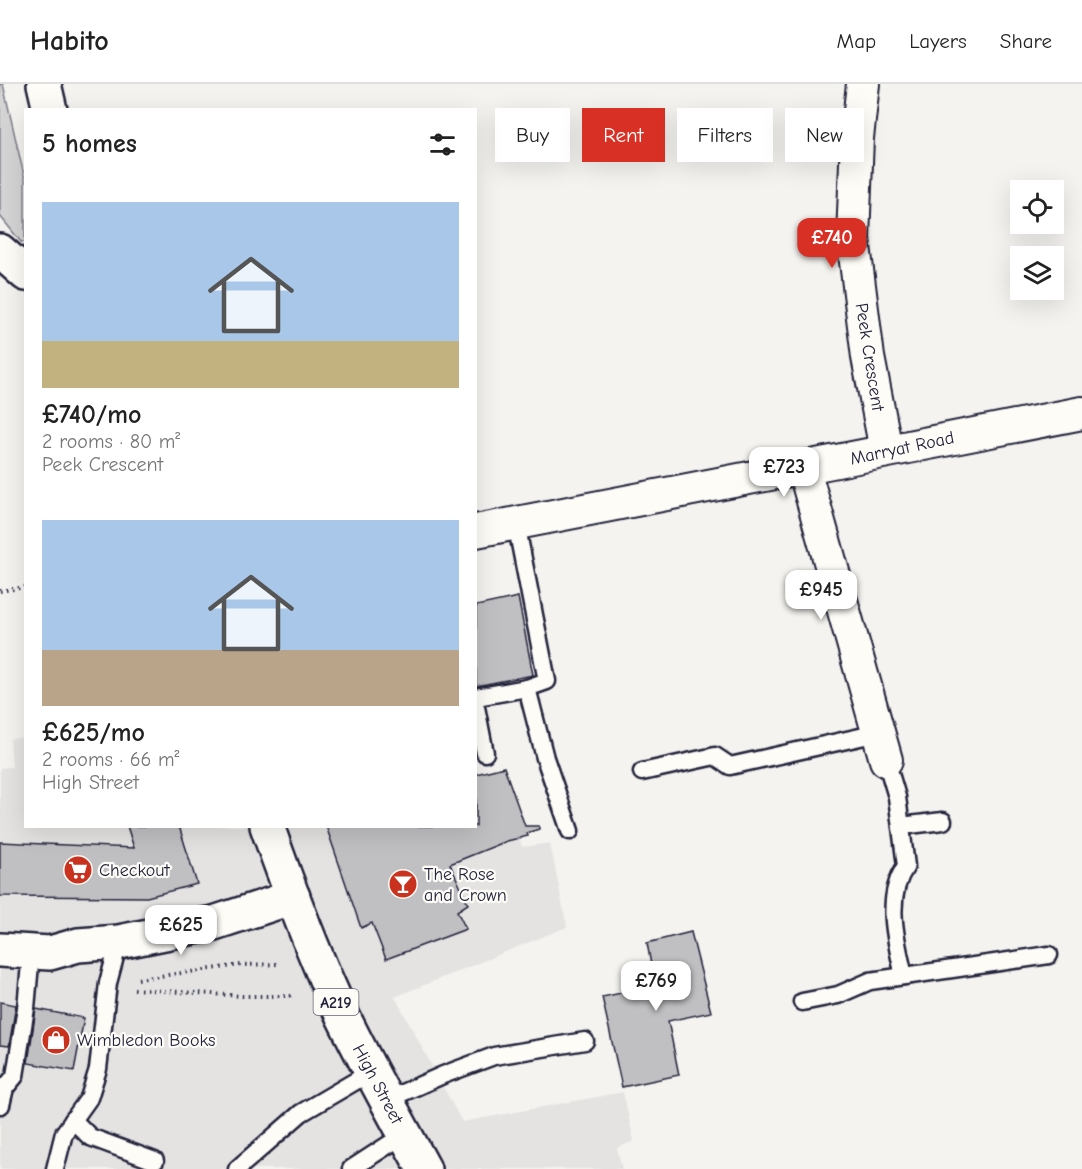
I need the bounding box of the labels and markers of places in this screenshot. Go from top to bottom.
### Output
pin: £740 [796,218,868,269]
pin: £723 [748,447,820,498]
pin: £945 [785,570,857,621]
supermarket icon: Checkout [62,854,94,886]
place label: Checkout [99,860,170,881]
place label: The Rose and Crown [424,864,507,906]
bar icon: The Rose and Crown [387,868,419,900]
pin: £625 [145,905,217,956]
pin: £769 [620,961,692,1012]
shop icon: Wimbledon Books [40,1024,72,1056]
place label: Wimbledon Books [77,1030,216,1051]

